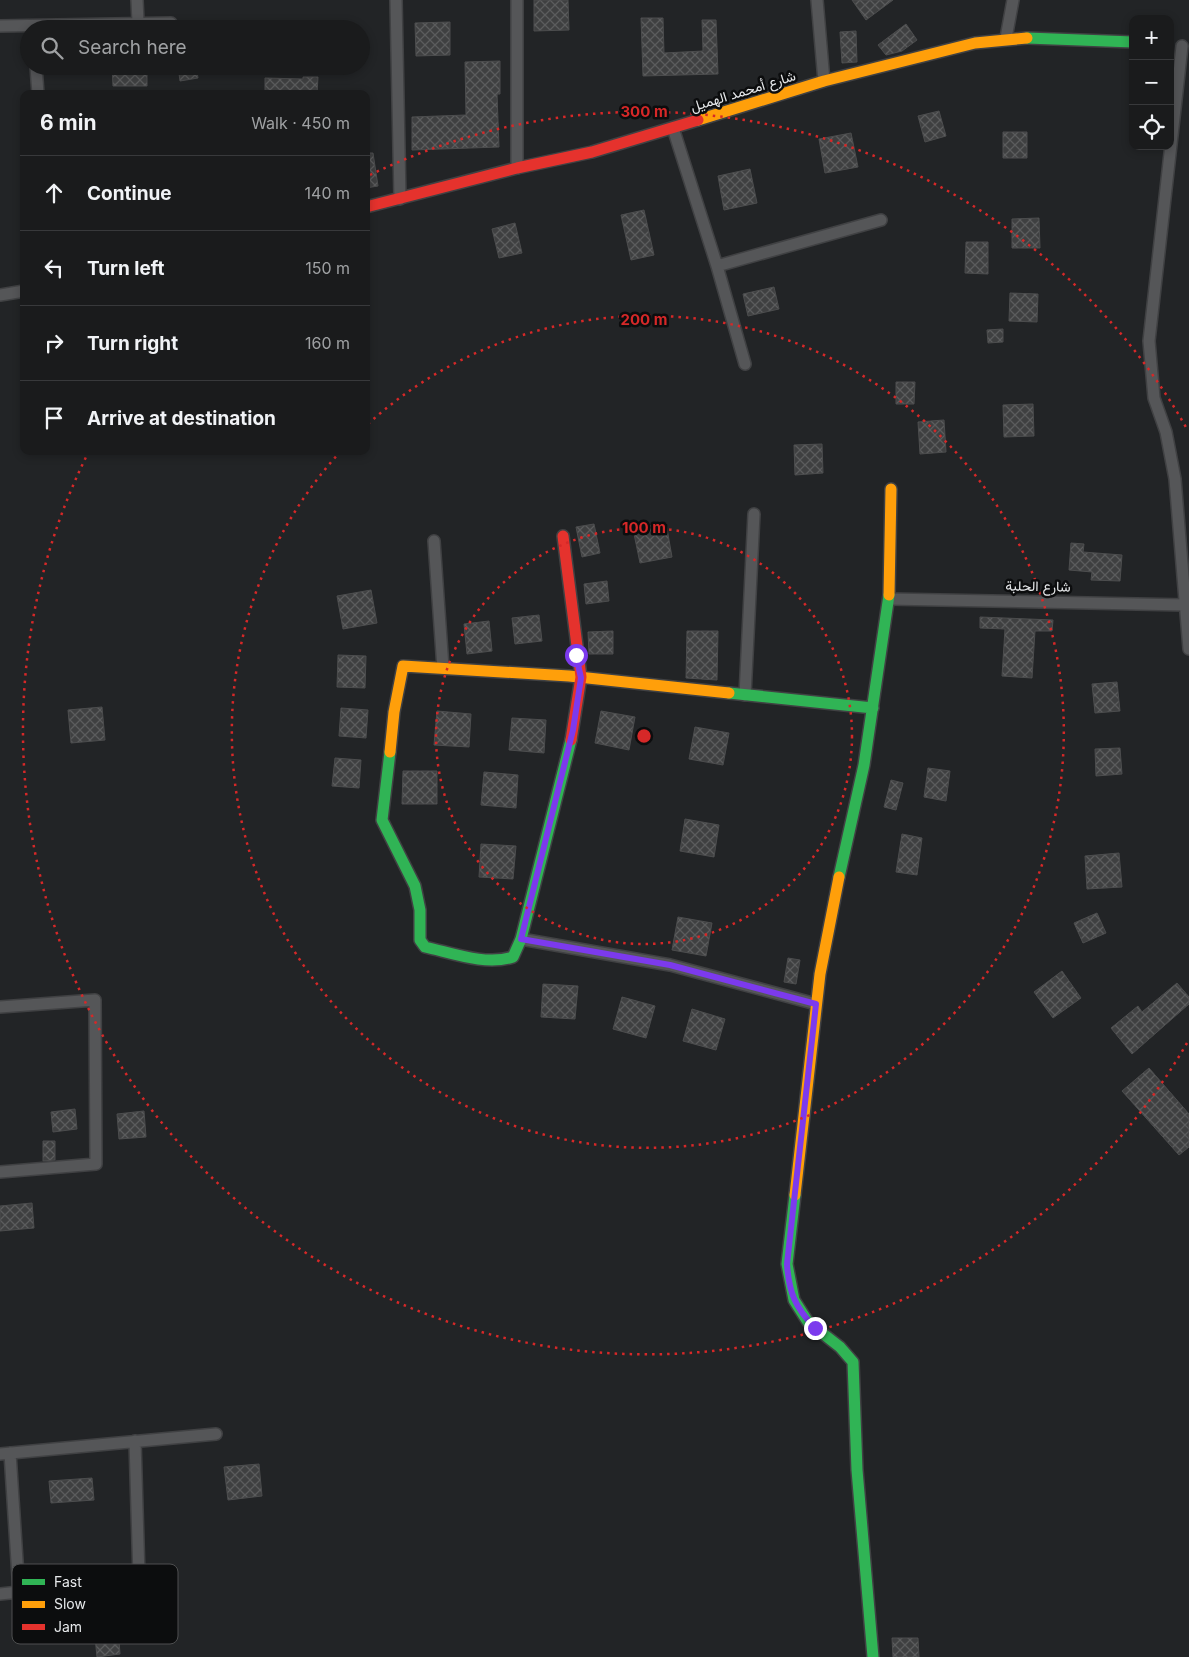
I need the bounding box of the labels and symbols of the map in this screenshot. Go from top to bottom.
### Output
street label: شارع أمحمد الهميل [688,66,798,117]
text: 300 m [620,102,668,121]
text: 200 m [621,310,667,329]
text: 100 m [622,518,666,537]
street label: شارع الحلبة [1005,576,1071,598]
route start [565,644,588,667]
centre of rings [635,727,653,745]
route end [804,1317,827,1340]
legend [12,1564,178,1644]
text: Fast [54,1573,82,1590]
text: Slow [54,1595,86,1612]
text: Jam [54,1618,82,1635]

